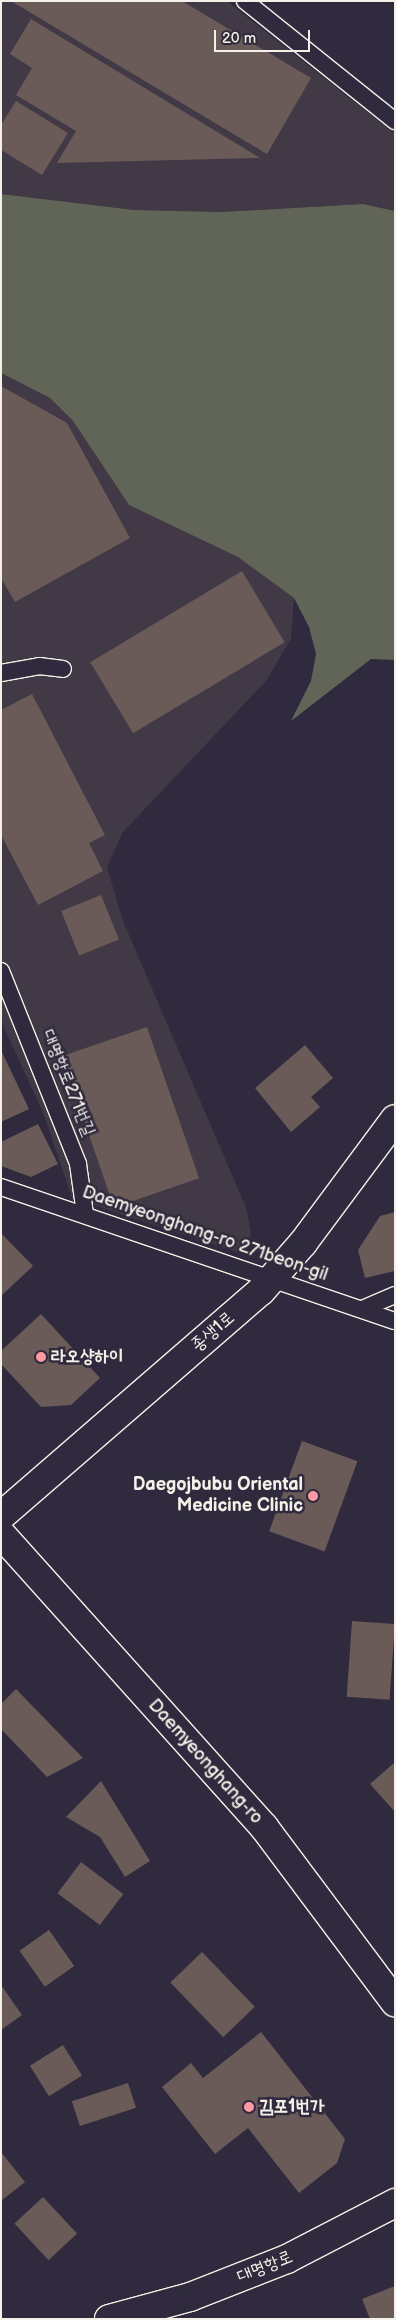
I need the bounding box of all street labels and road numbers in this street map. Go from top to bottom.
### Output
street label: 대명항로271번길 [37,1026,99,1140]
street label: Daemyeonghang-ro 271beon-gil [79,1182,331,1286]
street label: 종생1로 [187,1307,239,1357]
street label: Daemyeonghang-ro [143,1695,267,1829]
street label: 대명항로 [234,2246,296,2288]

